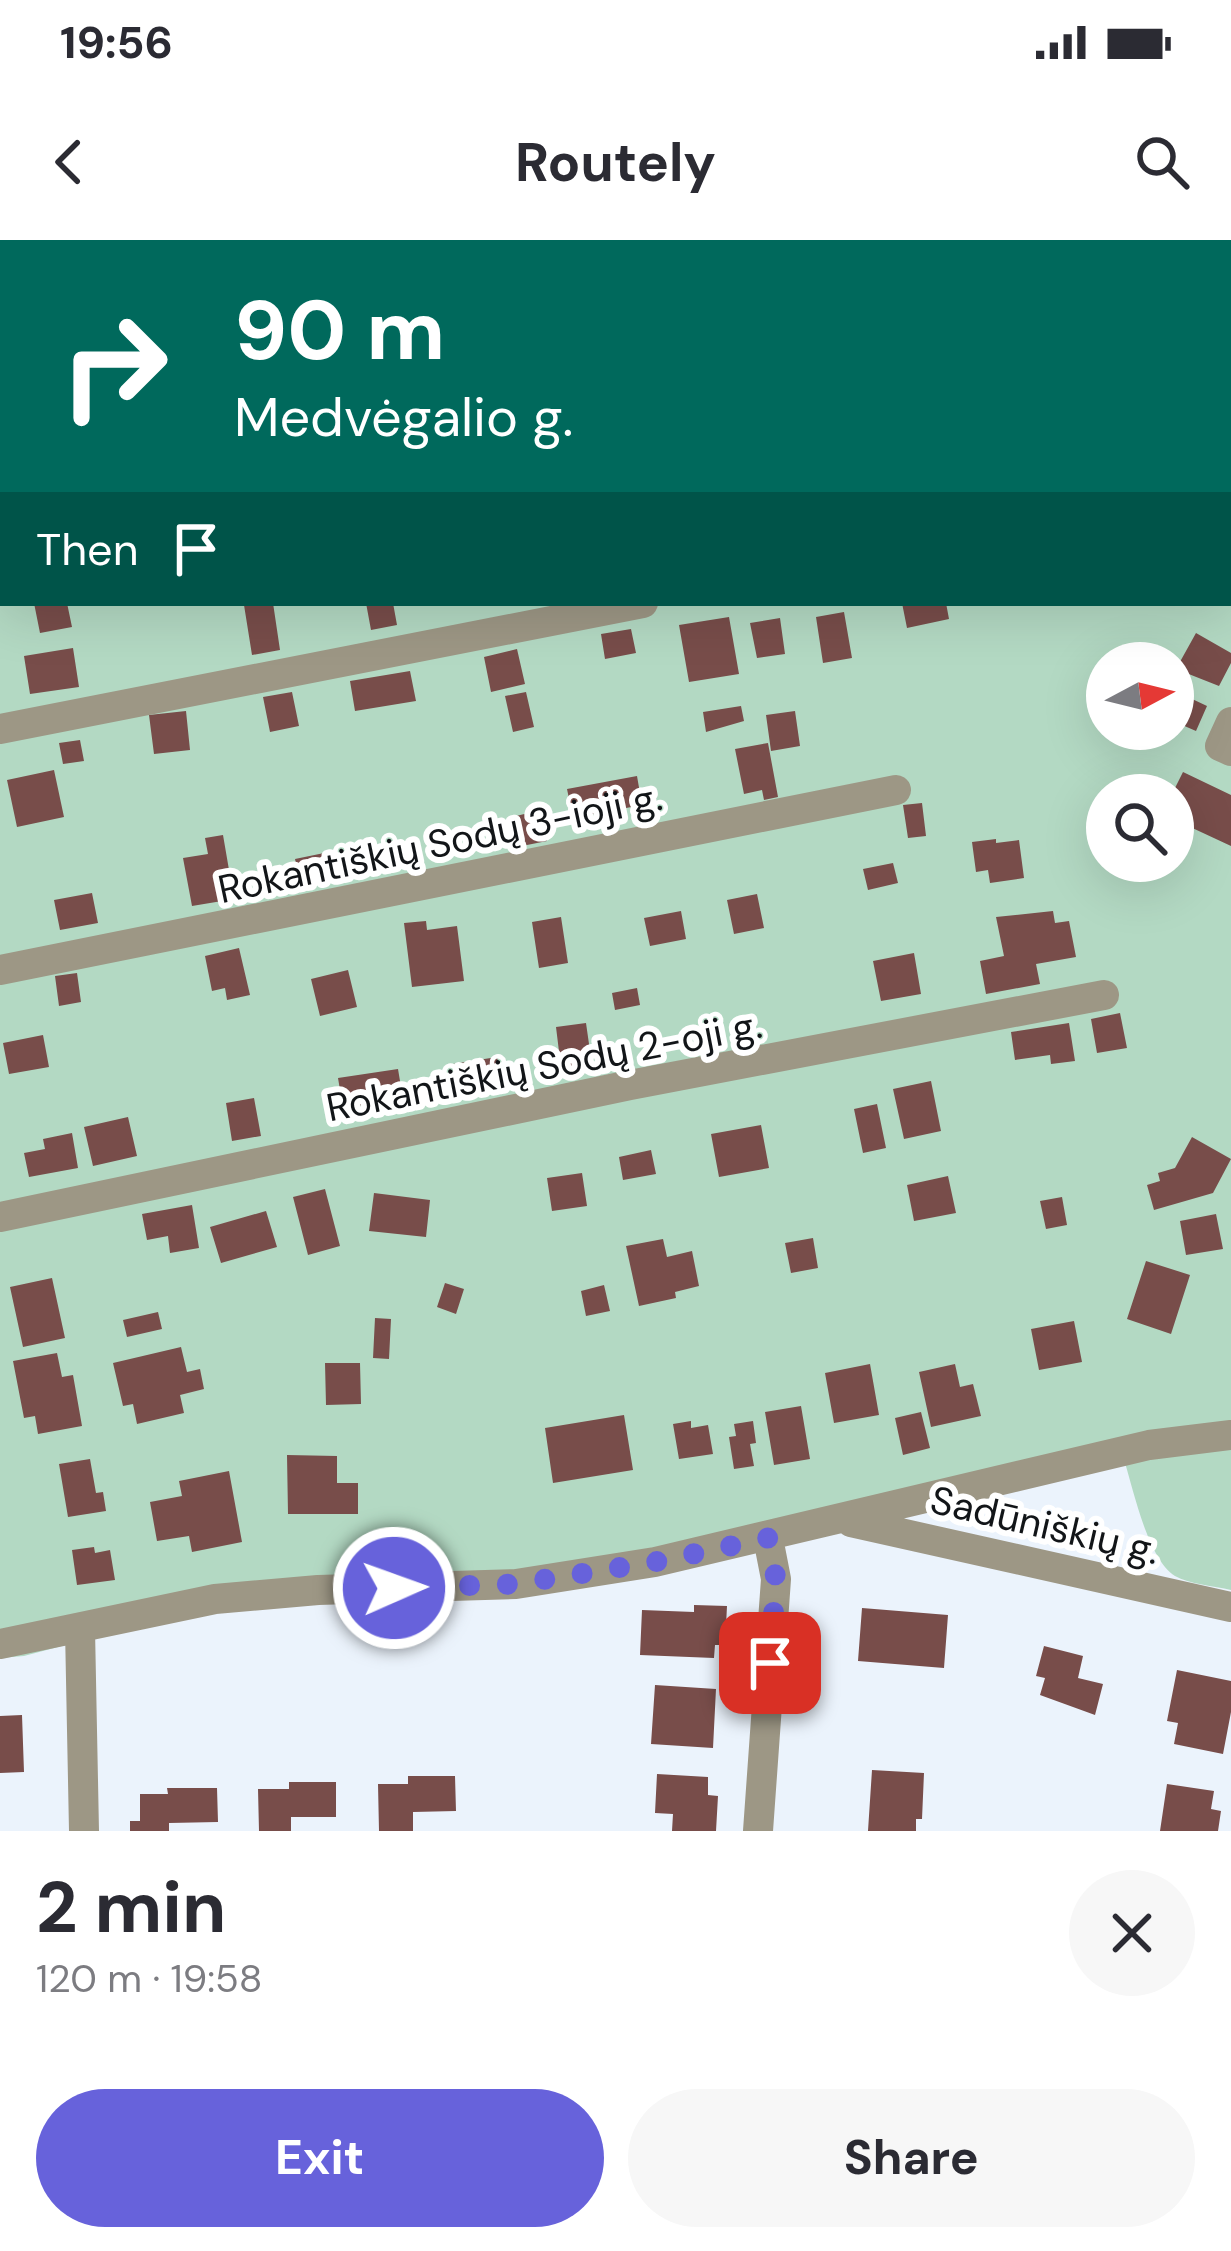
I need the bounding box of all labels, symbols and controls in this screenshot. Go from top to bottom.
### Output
text: 19:56 [60,13,173,72]
text: Routely [515,127,716,198]
icon: back [36,129,102,195]
icon: search [1129,129,1195,195]
text: 90 m [234,276,445,385]
icon: right [36,288,192,444]
text: Medvėgalio g. [234,382,573,453]
icon: arrive [163,516,229,582]
text: Then [36,520,139,579]
north arrow [1086,642,1194,750]
map controls [1086,642,1194,882]
street label: Rokantiškių Sodų 3-ioji g. [213,771,667,915]
button: search [1086,774,1194,882]
street label: Rokantiškių Sodų 2-oji g. [322,999,766,1133]
street label: Sadūniškių g. [926,1474,1164,1576]
position arrow [331,1525,457,1651]
pin [719,1612,821,1714]
icon: arrive [737,1630,803,1696]
text: 2 min [36,1861,226,1954]
button: close [1069,1870,1195,1996]
text: 120 m · 19:58 [36,1953,263,2004]
button: Exit [36,2089,604,2227]
button: Share [628,2089,1195,2227]

